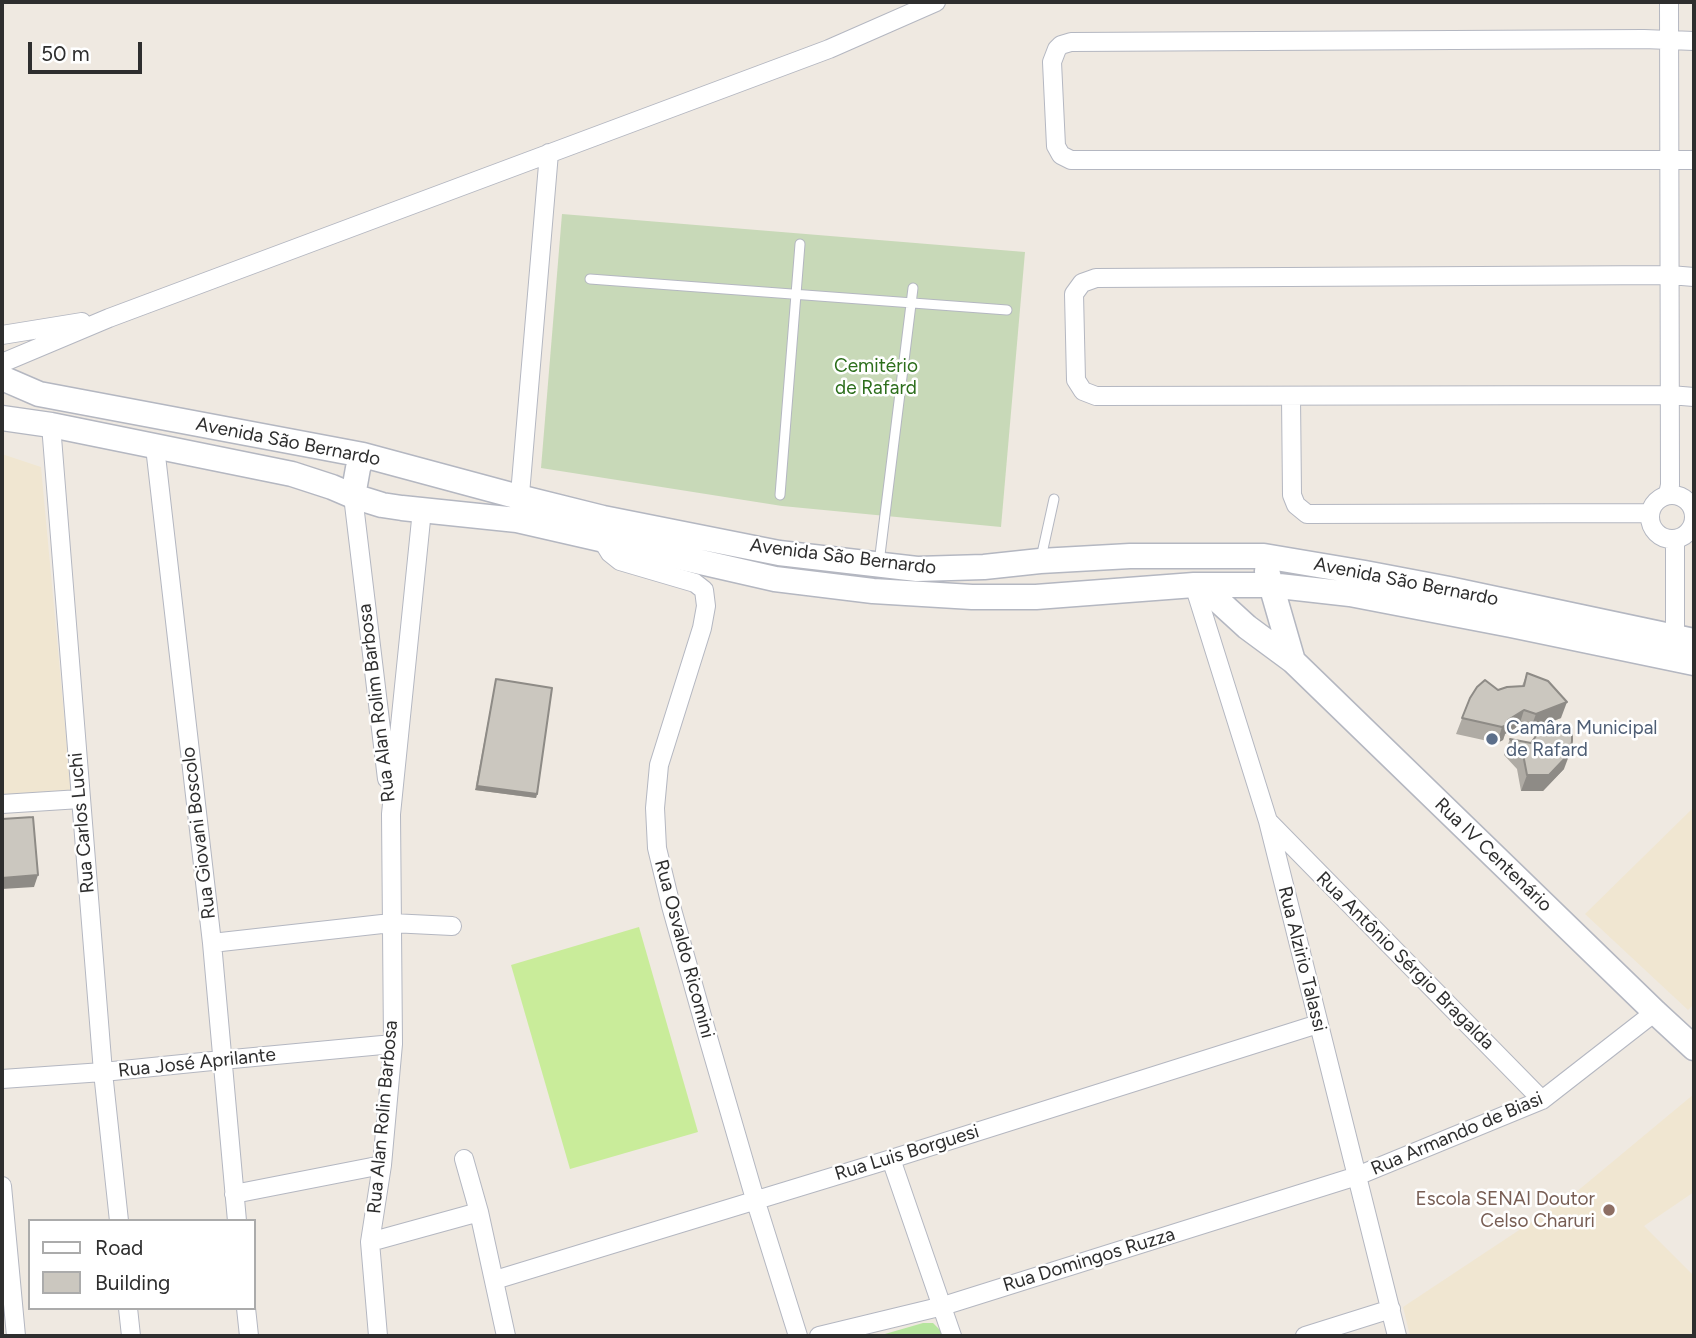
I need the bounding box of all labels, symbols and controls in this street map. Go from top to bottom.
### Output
scale bar [32,28,145,72]
text: 50 m [41,41,90,66]
park label: Cemitério de Rafard [834,355,918,399]
street label: Avenida São Bernardo [194,413,382,471]
street label: Avenida São Bernardo [749,534,937,580]
street label: Avenida São Bernardo [1312,553,1500,611]
street label: Rua Alan Rolim Barbosa [354,603,400,803]
place label: Camâra Municipal de Rafard [1506,717,1658,761]
marker: Camâra Municipal de Rafard [1484,731,1500,747]
street label: Rua Giovani Boscolo [177,745,221,921]
street label: Rua Carlos Luchi [64,752,100,894]
street label: Rua IV Centenário [1430,793,1556,917]
street label: Rua Osvaldo Ricomini [649,857,719,1041]
street label: Rua Antônio Sérgio Bragalda [1311,867,1499,1055]
street label: Rua Alzirio Talassi [1273,884,1331,1034]
street label: Rua Alan Rolin Barbosa [363,1019,403,1215]
street label: Rua José Aprilante [117,1043,277,1083]
street label: Rua Armando de Biasi [1368,1087,1546,1181]
street label: Rua Luis Borguesi [832,1120,982,1186]
place label: Escola SENAI Doutor Celso Charuri [1415,1188,1595,1232]
marker: Escola SENAI Doutor Celso Charuri [1601,1202,1617,1218]
legend [28,1219,256,1310]
street label: Rua Domingos Ruzza [1000,1223,1178,1297]
text: Road [95,1235,143,1260]
text: Building [95,1270,170,1295]

